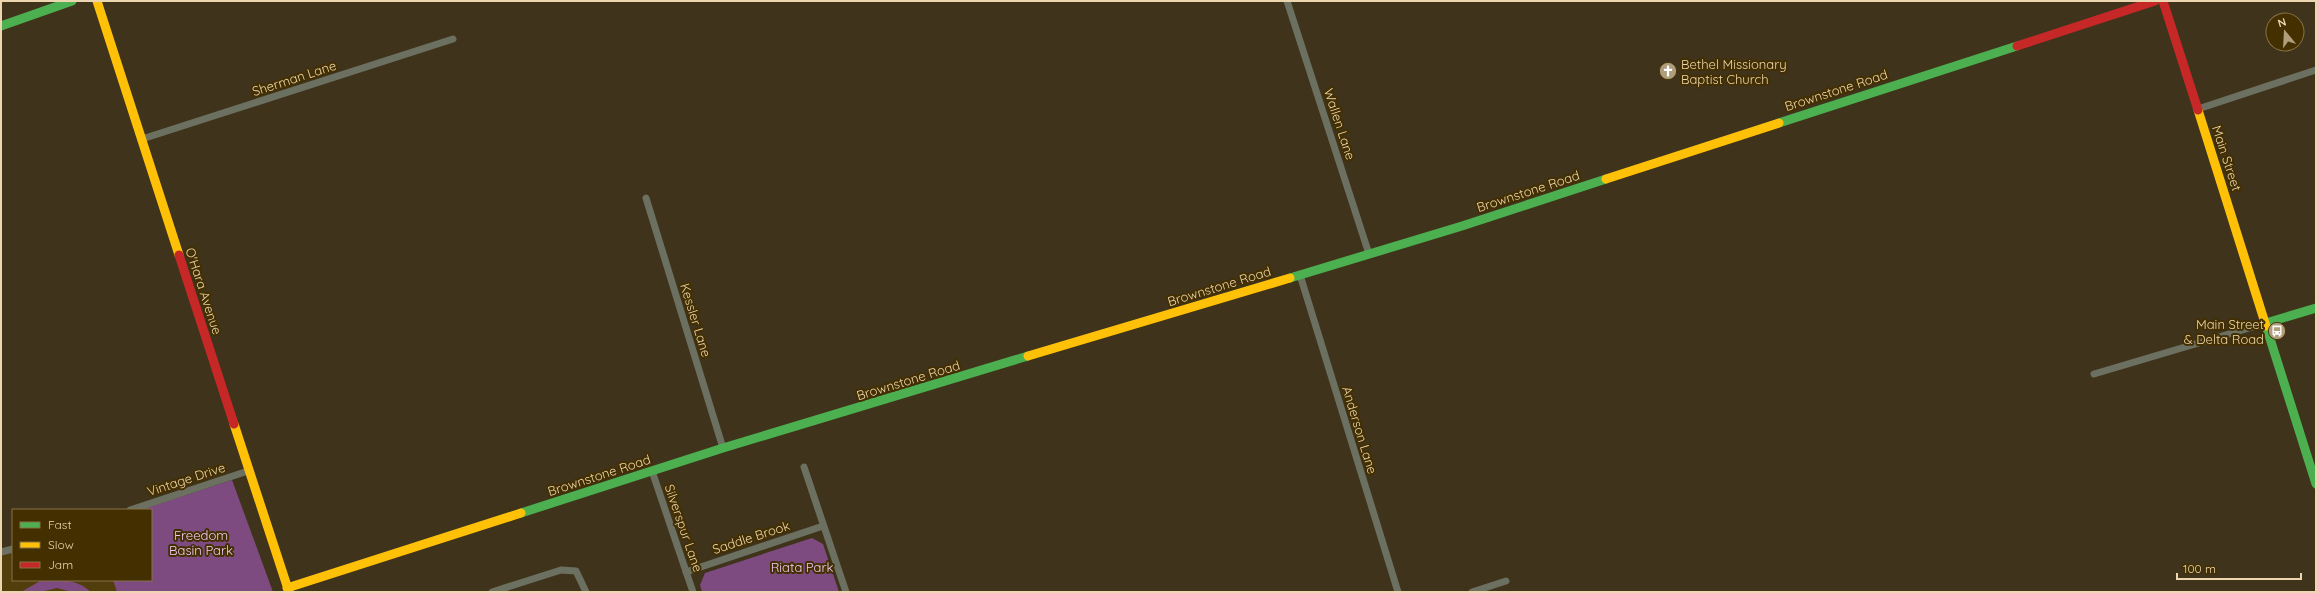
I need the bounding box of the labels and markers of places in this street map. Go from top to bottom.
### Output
place label: Bethel Missionary Baptist Church [1681,56,1787,87]
church icon: Bethel Missionary Baptist Church [1658,61,1678,81]
place label: Main Street & Delta Road [2184,316,2264,347]
bus stop icon: Main Street & Delta Road [2267,321,2287,341]

